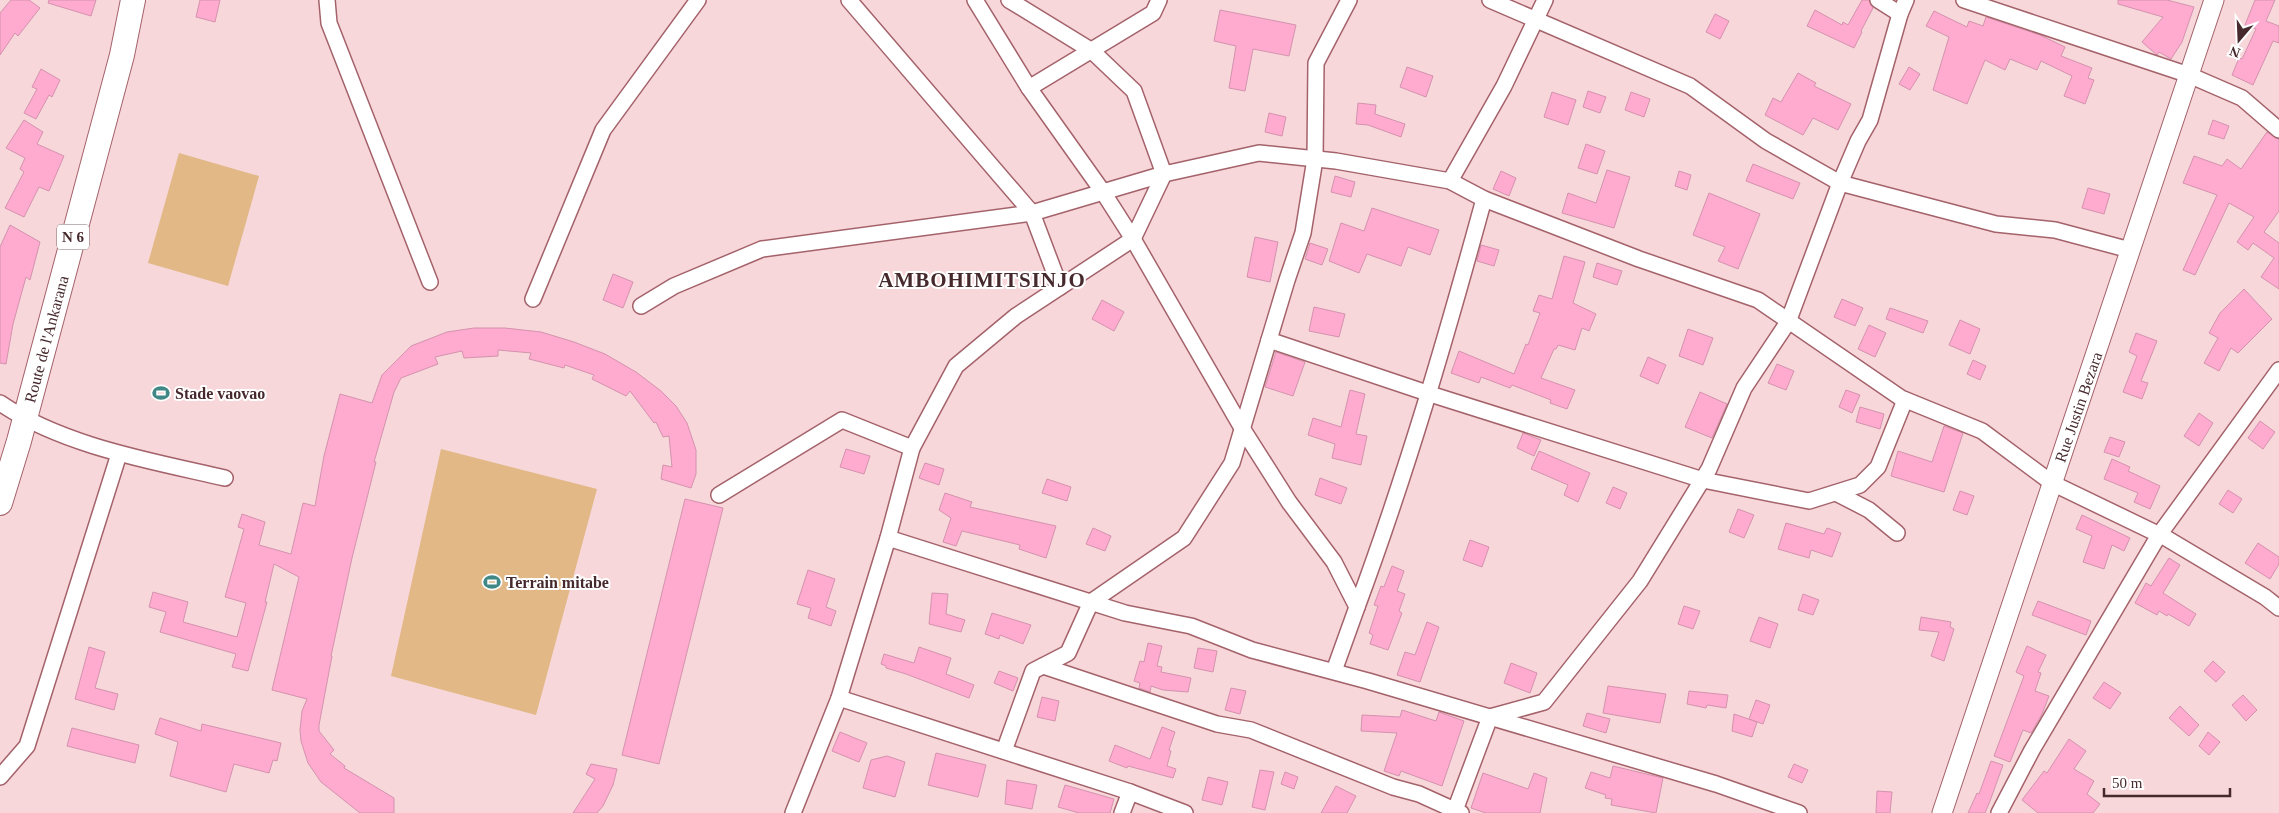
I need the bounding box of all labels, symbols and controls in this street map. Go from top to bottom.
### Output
north arrow [2214,15,2264,65]
text: N [2228,43,2242,61]
road number: N 6 [57,224,89,250]
district label: AMBOHIMITSINJO [878,268,1086,292]
street label: Route de l'Ankarana [21,274,72,405]
street label: Rue Justin Bezara [2052,350,2105,465]
sports icon: Stade vaovao [151,383,171,403]
place label: Stade vaovao [175,385,265,402]
sports icon: Terrain mitabe [482,572,502,592]
place label: Terrain mitabe [506,574,609,591]
scale bar [2104,766,2230,798]
text: 50 m [2112,775,2143,791]

